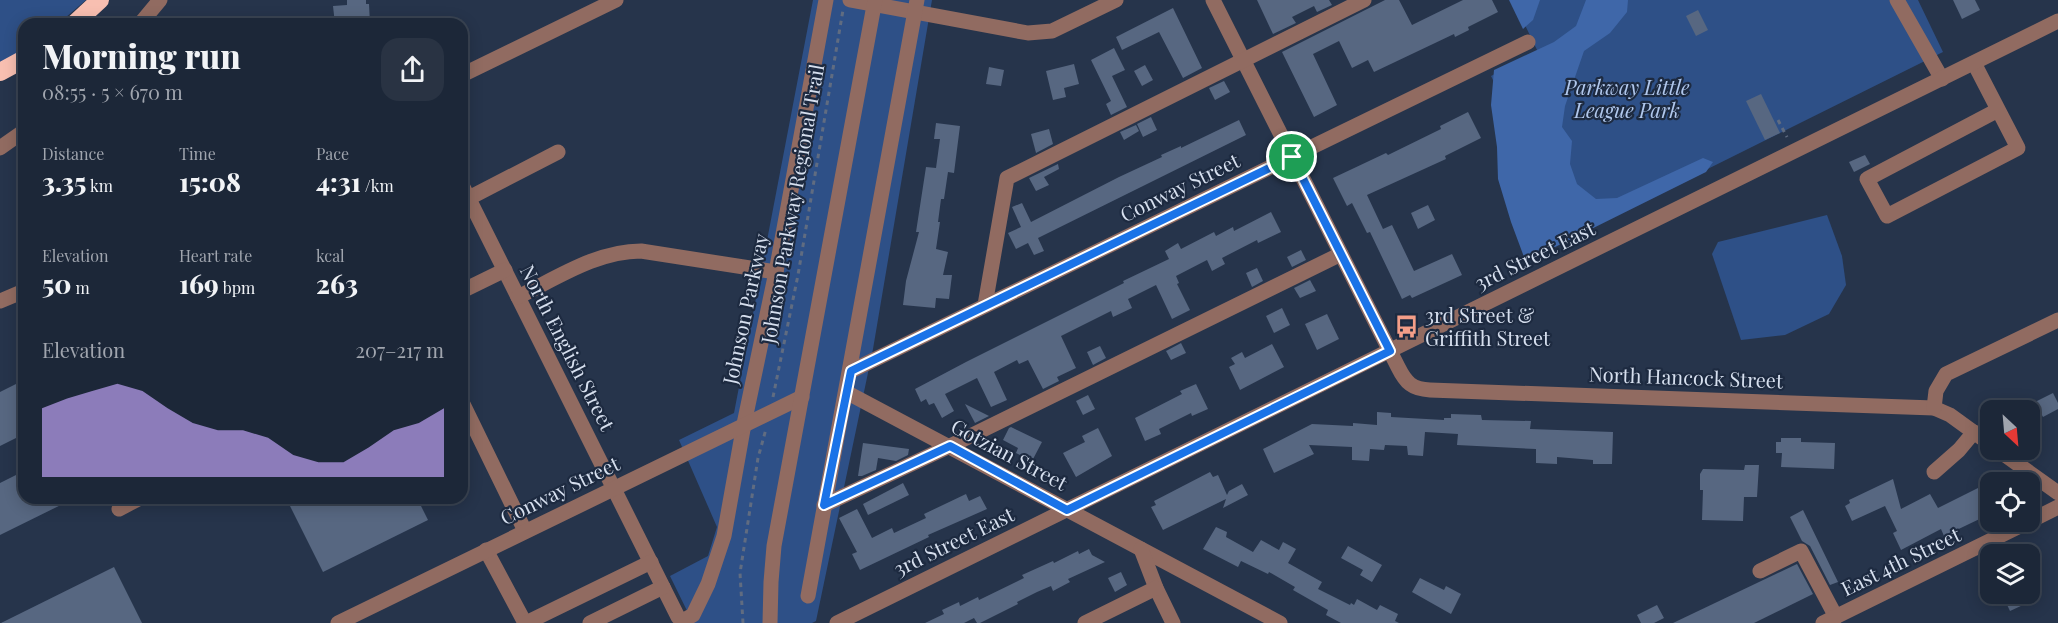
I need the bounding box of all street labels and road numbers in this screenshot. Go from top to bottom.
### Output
street label: Johnson Parkway Regional Trail [753,61,829,347]
street label: Conway Street [1115,146,1244,227]
street label: 3rd Street East [1470,213,1600,295]
street label: Johnson Parkway [715,231,774,388]
street label: North English Street [515,260,622,436]
street label: North Hancock Street [1589,360,1784,393]
street label: Gotzian Street [947,412,1073,496]
street label: Conway Street [495,449,624,530]
street label: 3rd Street East [889,499,1019,581]
street label: East 4th Street [1836,520,1965,601]

